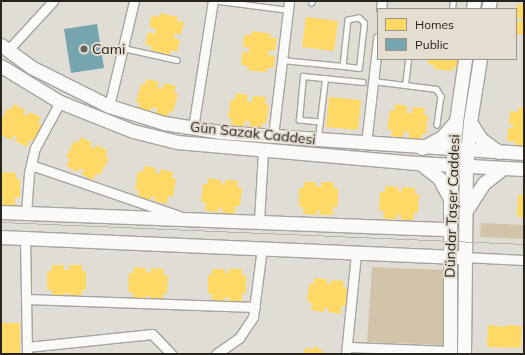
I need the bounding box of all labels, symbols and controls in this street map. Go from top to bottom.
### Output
legend [377,8,517,60]
text: Homes [415,17,454,32]
text: Public [415,37,449,52]
place label: Cami [92,41,125,57]
marker: Cami [79,44,89,54]
street label: Gün Sazak Caddesi [189,118,317,148]
street label: Dündar Taşer Caddesi [441,134,463,278]

